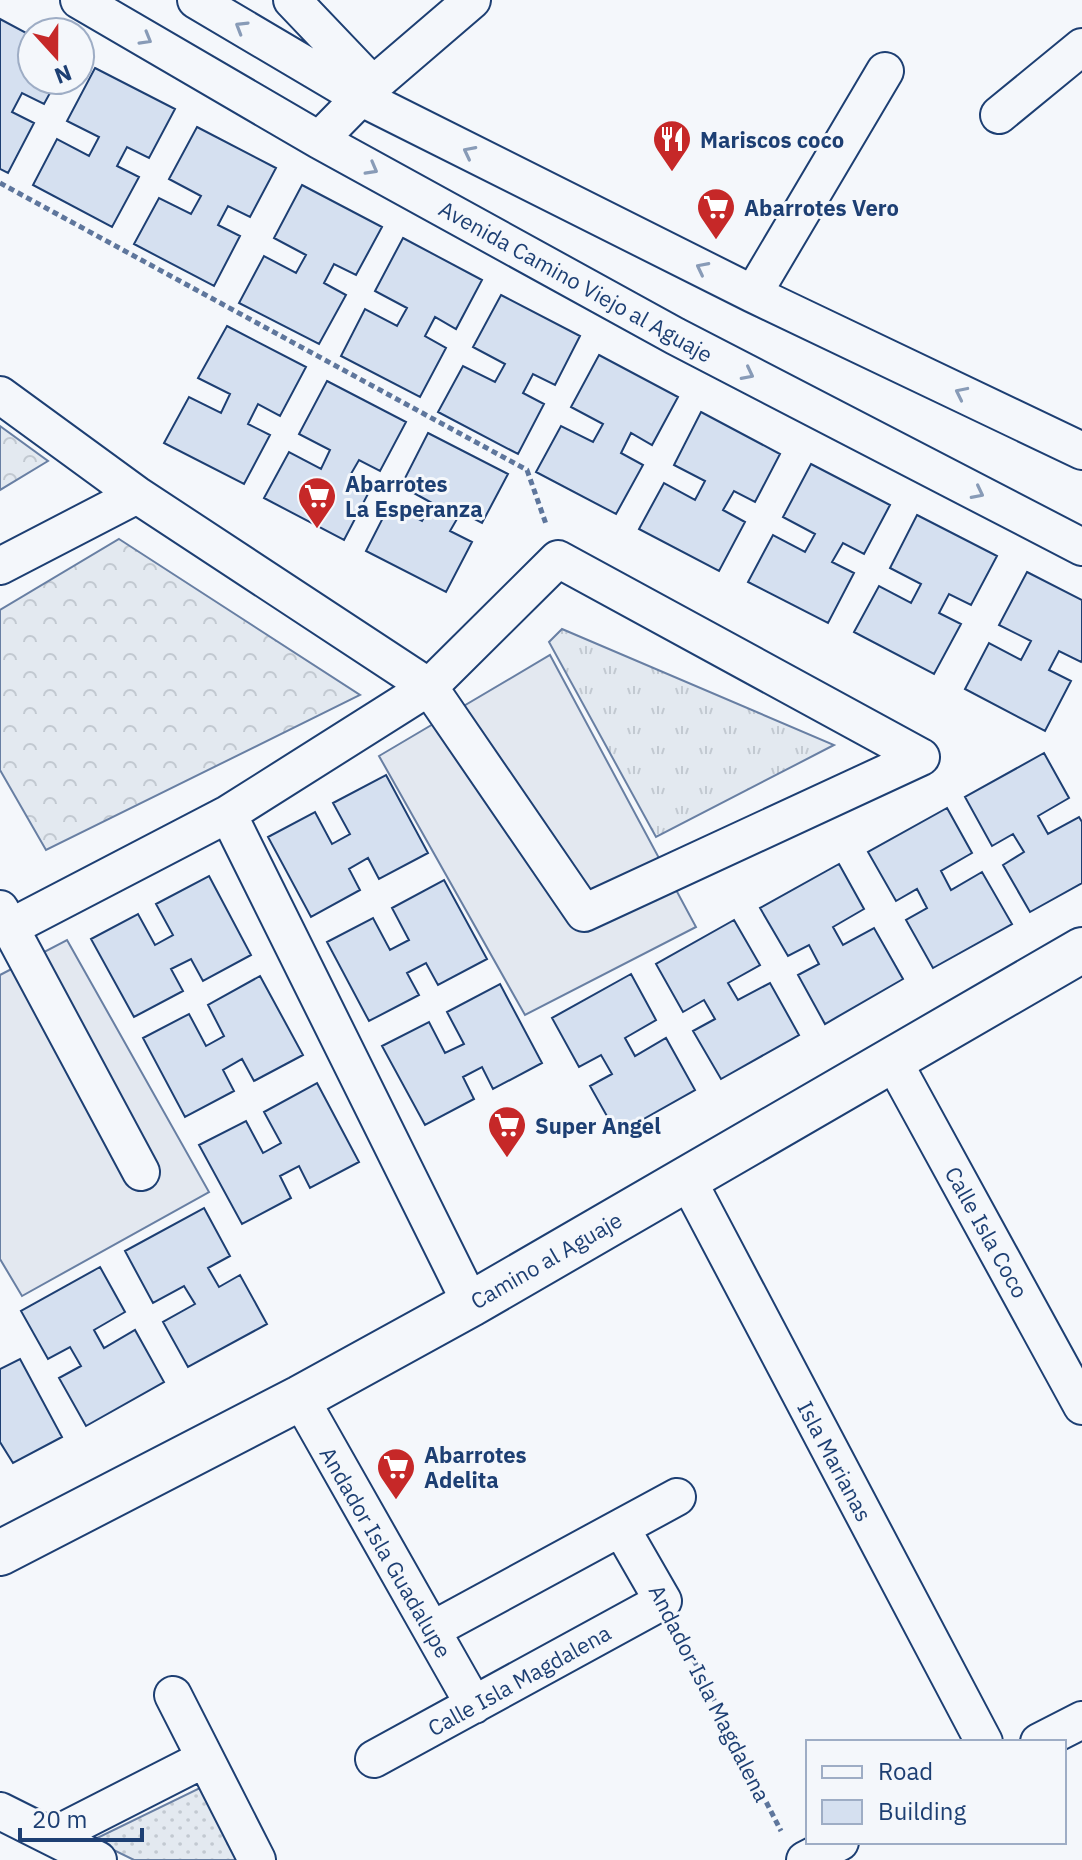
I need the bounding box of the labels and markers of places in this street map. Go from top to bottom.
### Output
restaurant icon: Mariscos coco [651,118,693,173]
place label: Mariscos coco [700,125,844,154]
supermarket icon: Abarrotes Vero [695,186,737,241]
place label: Abarrotes Vero [744,193,899,222]
place label: Abarrotes La Esperanza [345,469,483,523]
supermarket icon: Abarrotes La Esperanza [296,475,338,530]
supermarket icon: Super Angel [486,1104,528,1159]
place label: Super Angel [535,1111,661,1140]
place label: Abarrotes Adelita [424,1440,527,1494]
supermarket icon: Abarrotes Adelita [375,1446,417,1501]

